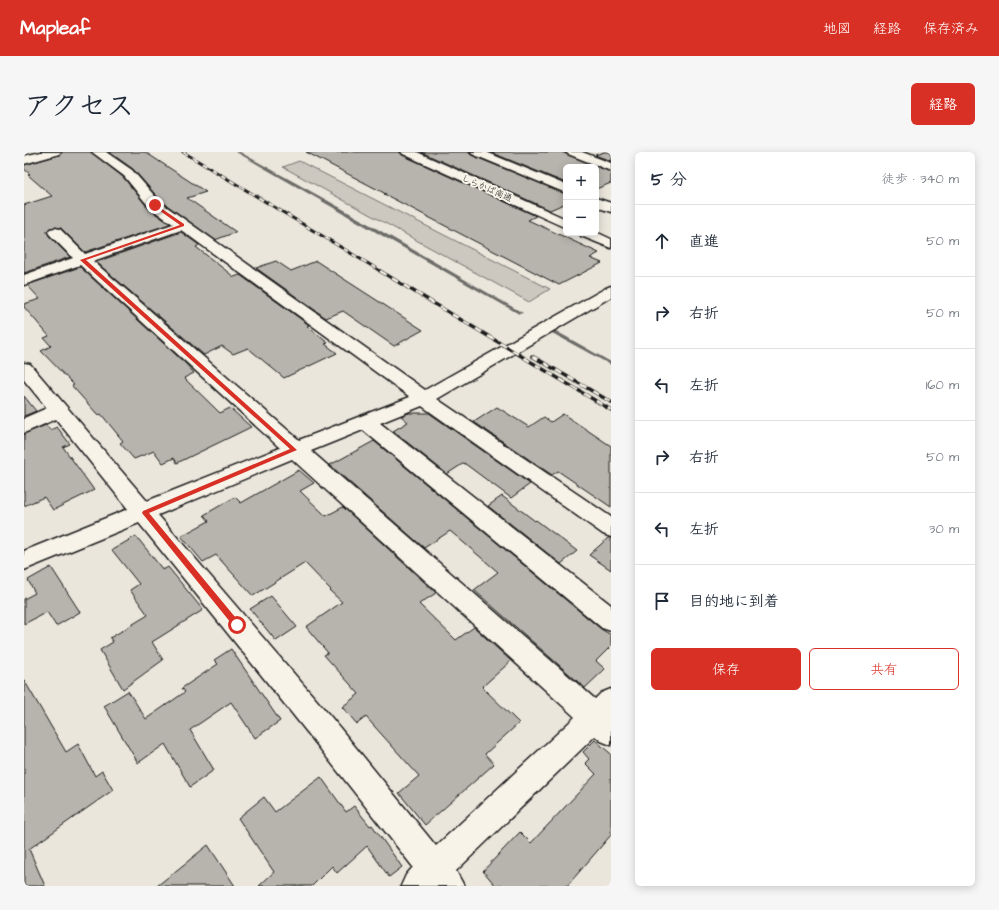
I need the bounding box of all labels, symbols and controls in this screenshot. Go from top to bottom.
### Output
text: Mapleaf [20,15,90,42]
text: 地図 [823,19,851,39]
text: 経路 [873,19,901,39]
text: 保存済み [923,19,979,39]
button: 経路 [911,83,975,125]
text: アクセス [24,87,134,126]
map controls [563,164,599,236]
button: + [563,164,599,200]
text: 5 分 [651,168,687,192]
text: 徒歩 · 340 m [882,170,959,188]
street label: しらかば南通 [459,172,514,205]
route end [146,196,164,214]
button: − [563,200,599,236]
icon: ahead [651,230,673,252]
text: 直進 [689,231,719,252]
text: 50 m [926,232,959,250]
icon: right [651,302,673,324]
text: 右折 [689,303,719,324]
text: 50 m [926,304,959,322]
icon: left [651,374,673,396]
text: 左折 [689,375,719,396]
text: 160 m [926,376,959,394]
icon: right [651,446,673,468]
text: 右折 [689,447,719,468]
text: 50 m [926,448,959,466]
icon: left [651,518,673,540]
text: 左折 [689,519,719,540]
text: 30 m [929,520,959,538]
icon: arrive [651,590,673,612]
text: 目的地に到着 [689,591,779,612]
route start [228,616,246,634]
button: 保存 [651,648,801,690]
button: 共有 [809,648,959,690]

